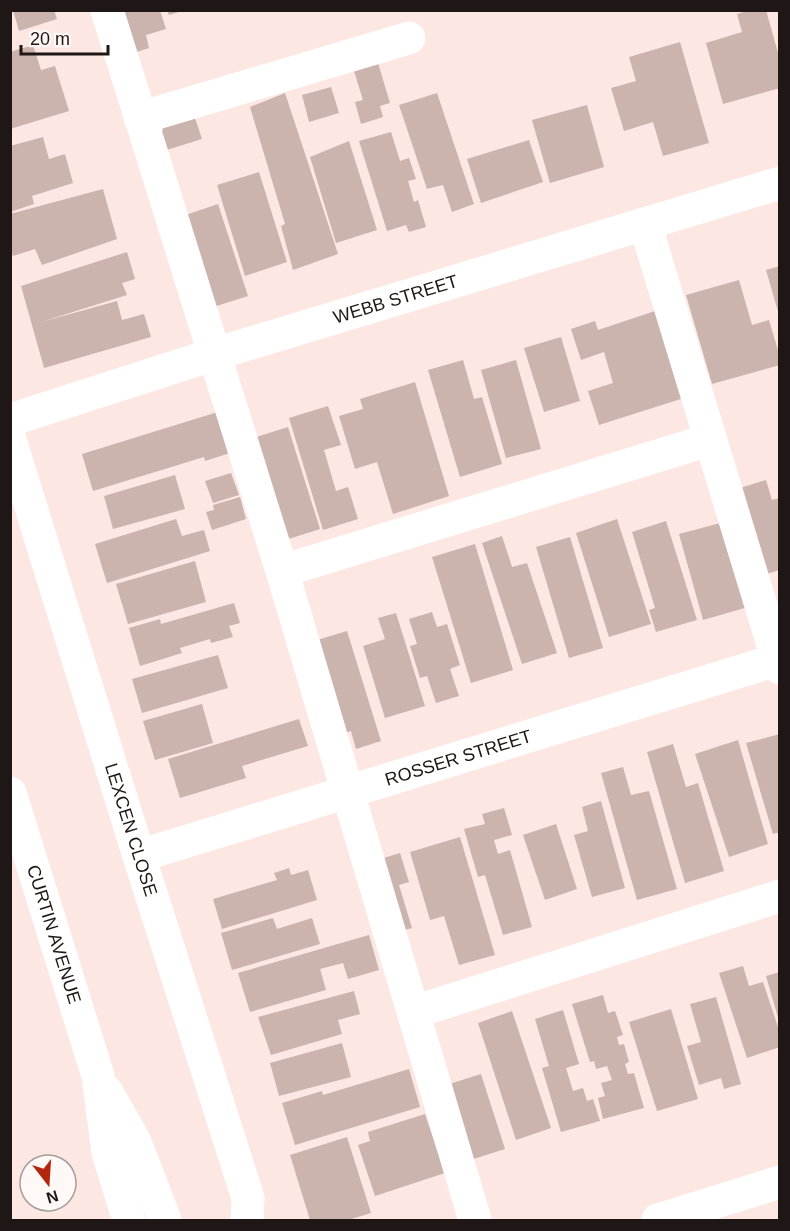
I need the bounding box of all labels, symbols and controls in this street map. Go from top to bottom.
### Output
scale bar [21,18,108,56]
text: 20 m [30,29,70,49]
street label: WEBB STREET [331,271,460,328]
street label: ROSSER STREET [383,726,534,790]
street label: LEXCEN CLOSE [101,761,161,899]
street label: CURTIN AVENUE [23,862,85,1006]
north arrow [18,1153,78,1213]
text: N [44,1187,60,1207]

